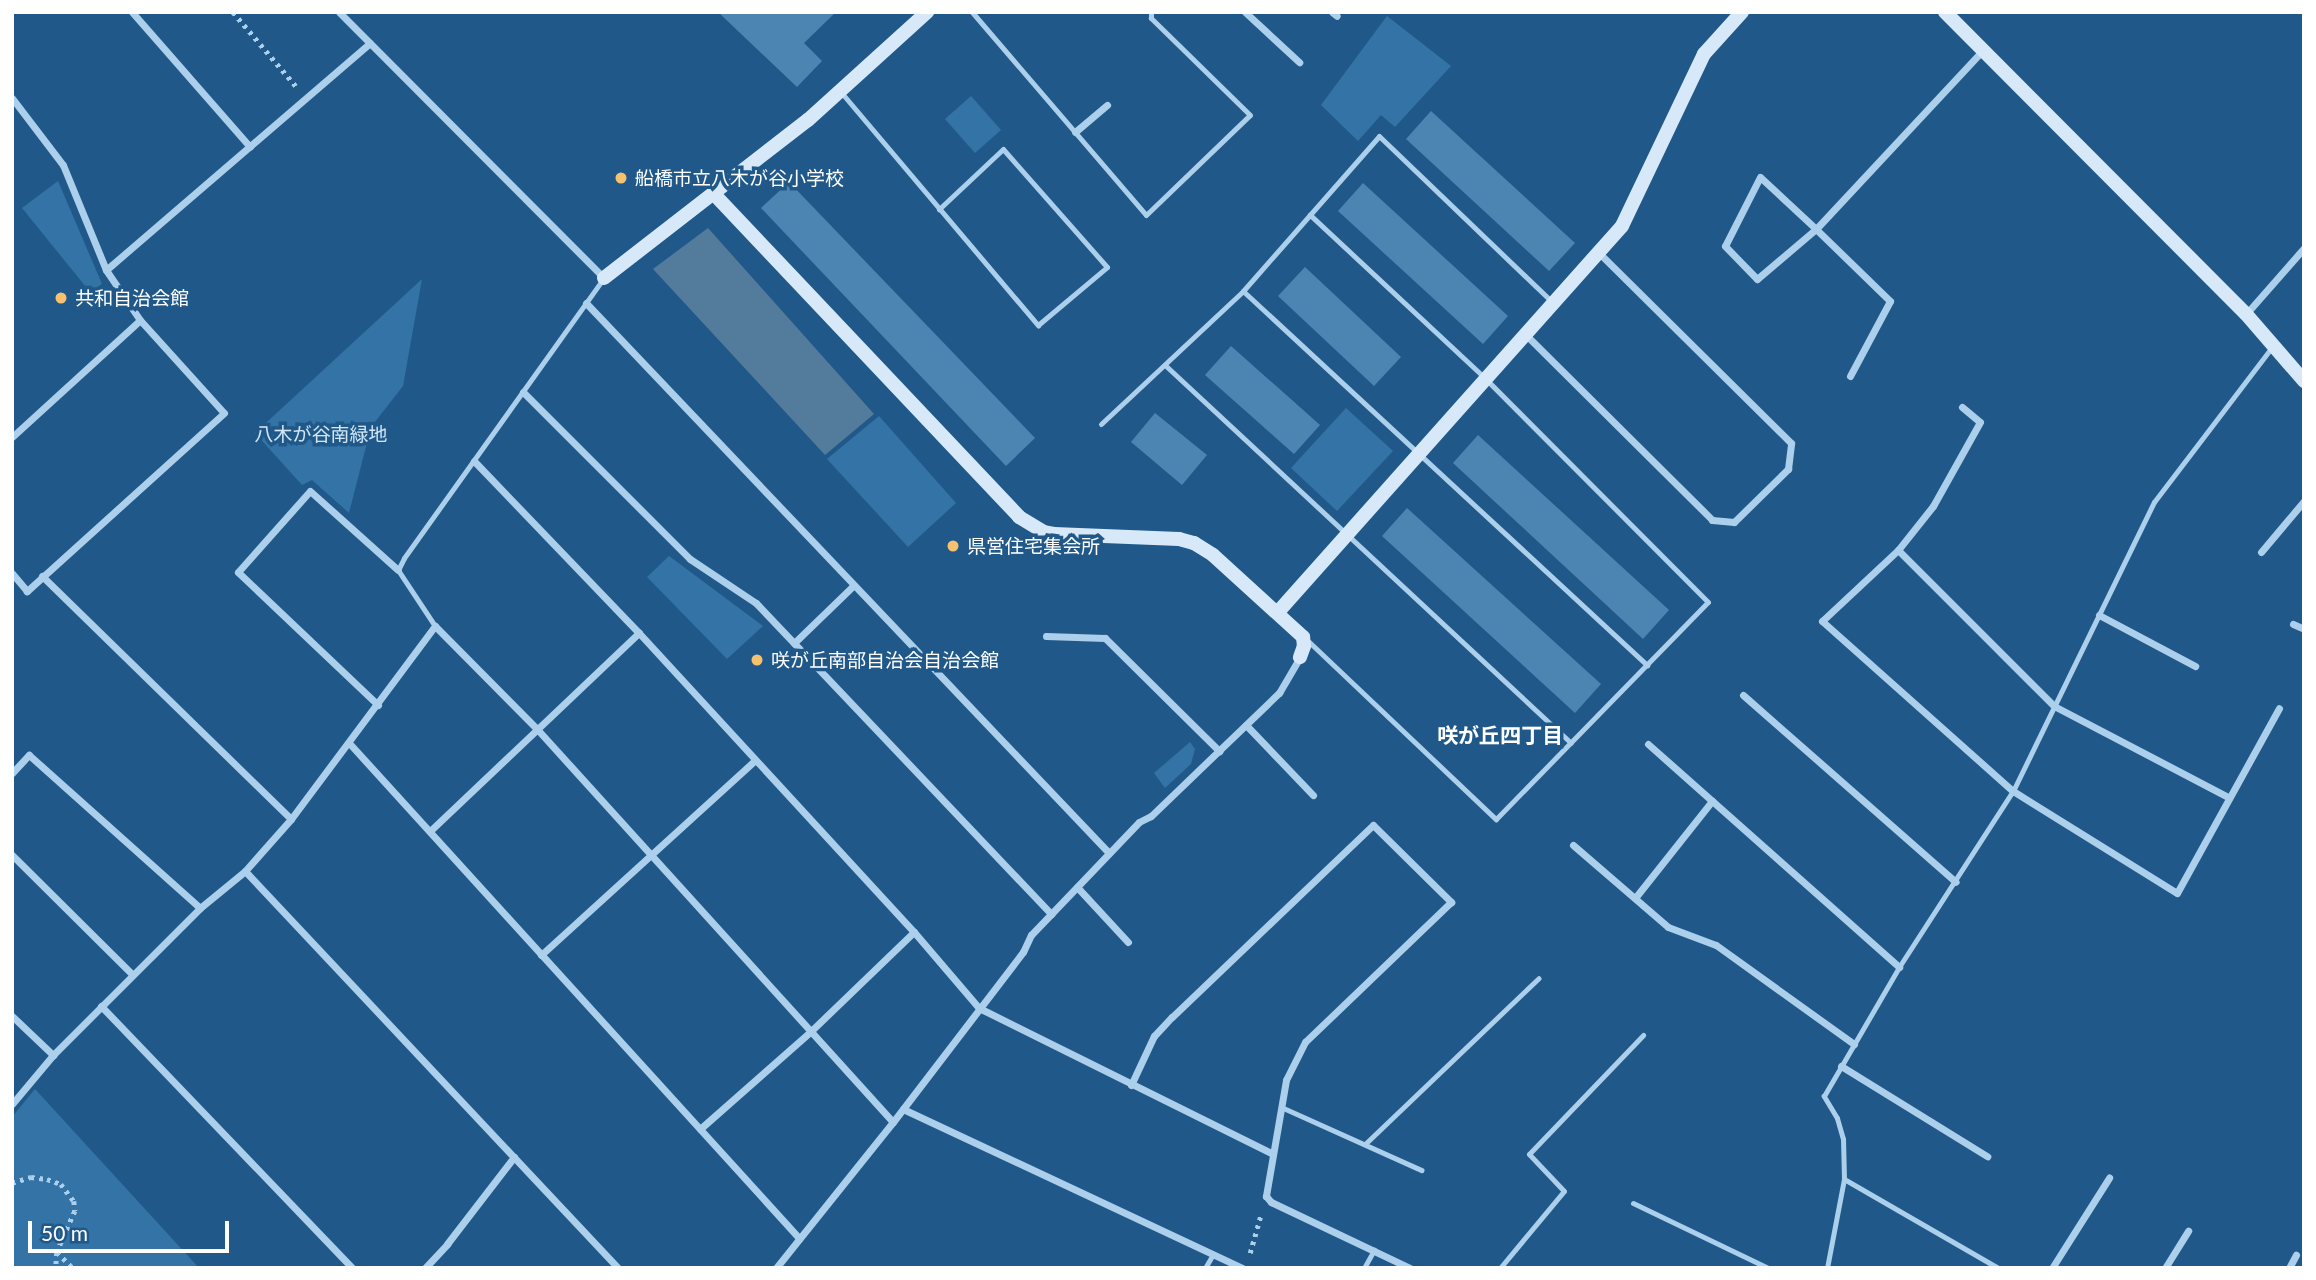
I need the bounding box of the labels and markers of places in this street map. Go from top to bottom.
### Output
place label: 船橋市立八木が谷小学校 [635,167,844,189]
marker: 船橋市立八木が谷小学校 [613,170,629,186]
place label: 共和自治会館 [75,287,189,309]
marker: 共和自治会館 [53,290,69,306]
place label: 県営住宅集会所 [967,535,1100,557]
marker: 県営住宅集会所 [945,538,961,554]
place label: 咲が丘南部自治会自治会館 [771,649,999,671]
marker: 咲が丘南部自治会自治会館 [749,652,765,668]

